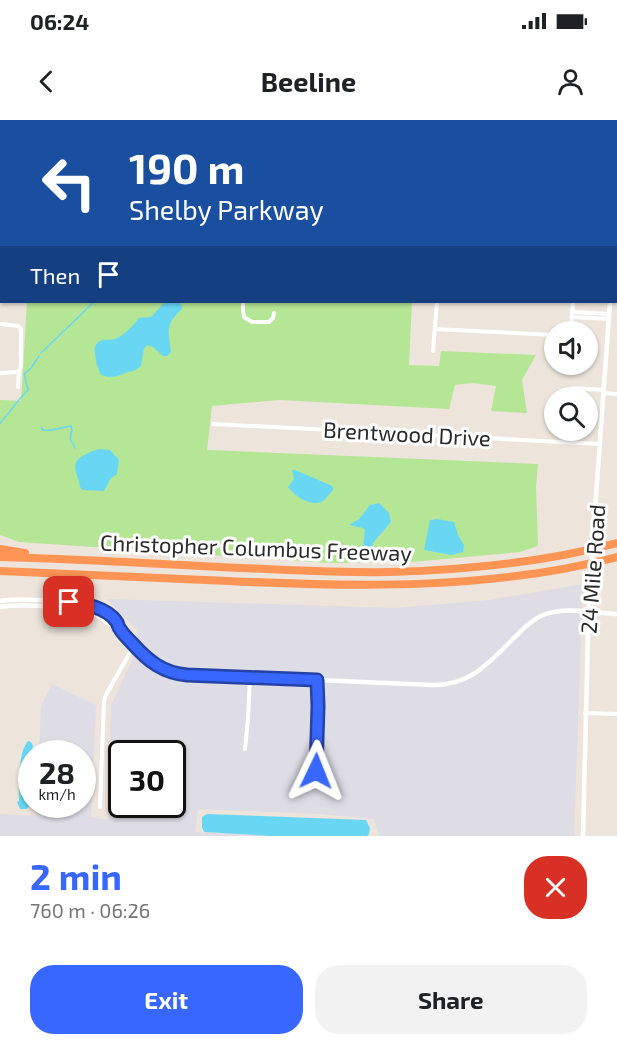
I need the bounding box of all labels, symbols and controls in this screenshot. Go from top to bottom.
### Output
text: 06:24 [30,8,89,34]
icon: back [30,65,63,98]
text: Beeline [261,65,356,97]
icon: person [554,65,587,98]
text: 190 m [129,142,245,192]
icon: left [30,144,108,222]
text: Shelby Parkway [129,193,324,225]
icon: arrive [92,258,125,291]
text: Then [30,262,80,288]
map controls [544,321,598,441]
button: sound [544,321,598,375]
button: search [544,387,598,441]
street label: Brentwood Drive [322,416,492,450]
street label: 24 Mile Road [575,504,609,634]
street label: Christopher Columbus Freeway [100,529,413,565]
pin [43,576,94,627]
icon: arrive [52,585,85,618]
position arrow [284,739,348,803]
speed limit sign: 30 [108,740,186,818]
text: 28 [39,754,75,790]
text: km/h [38,785,76,803]
text: 2 min [30,854,122,897]
button: close [524,856,587,919]
text: 760 m · 06:26 [30,898,150,922]
button: Exit [30,965,303,1034]
button: Share [315,965,587,1034]

